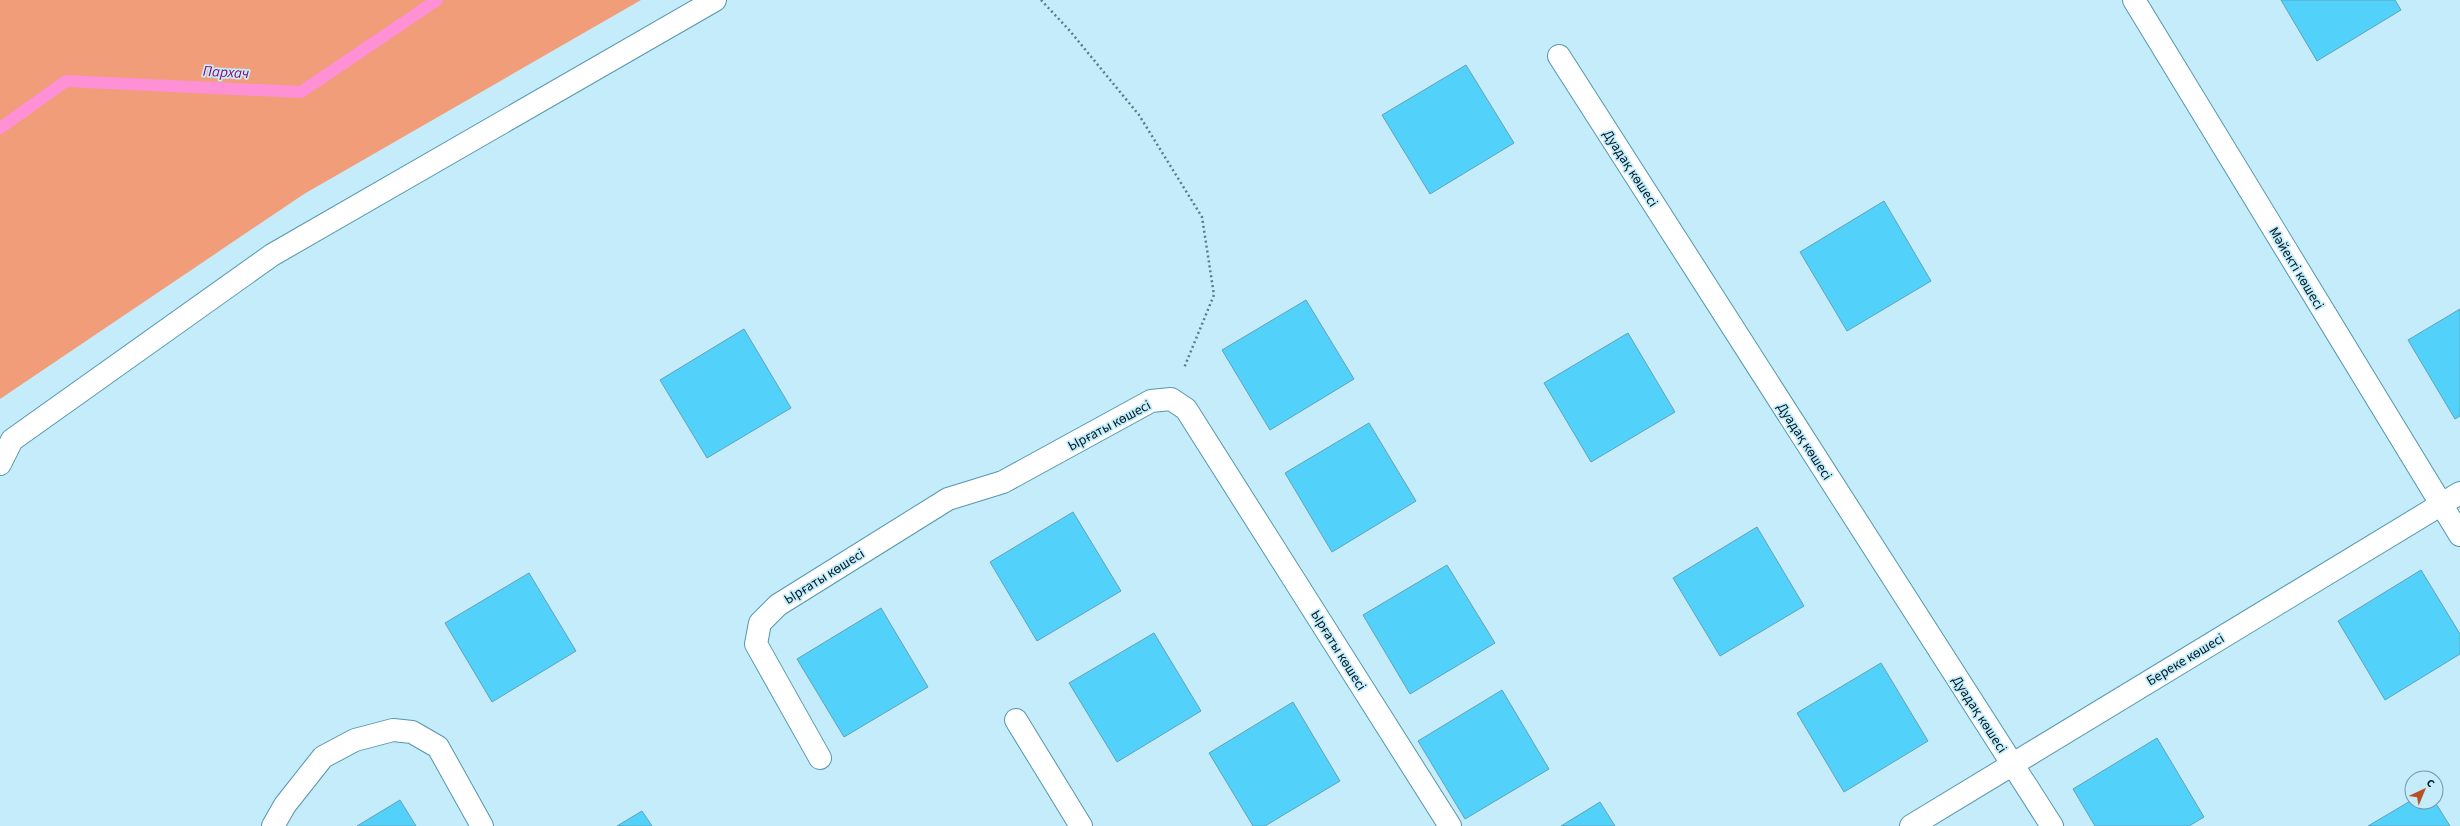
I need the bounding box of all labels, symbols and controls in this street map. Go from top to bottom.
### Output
water label: Пархач [202,61,250,84]
street label: Дуадақ көшесі [1598,126,1663,211]
street label: Мәйекті көшесі [2264,224,2329,313]
street label: Ырғаты көшесі [1064,396,1155,456]
street label: Дуадақ көшесі [1772,399,1837,484]
street label: Ырғаты көшесі [780,544,869,610]
street label: Ырғаты көшесі [1305,606,1371,695]
street label: Береке көшесі [2143,629,2228,691]
street label: Дуадақ көшесі [1947,672,2012,757]
north arrow [2404,770,2444,810]
text: С [2423,776,2439,791]

